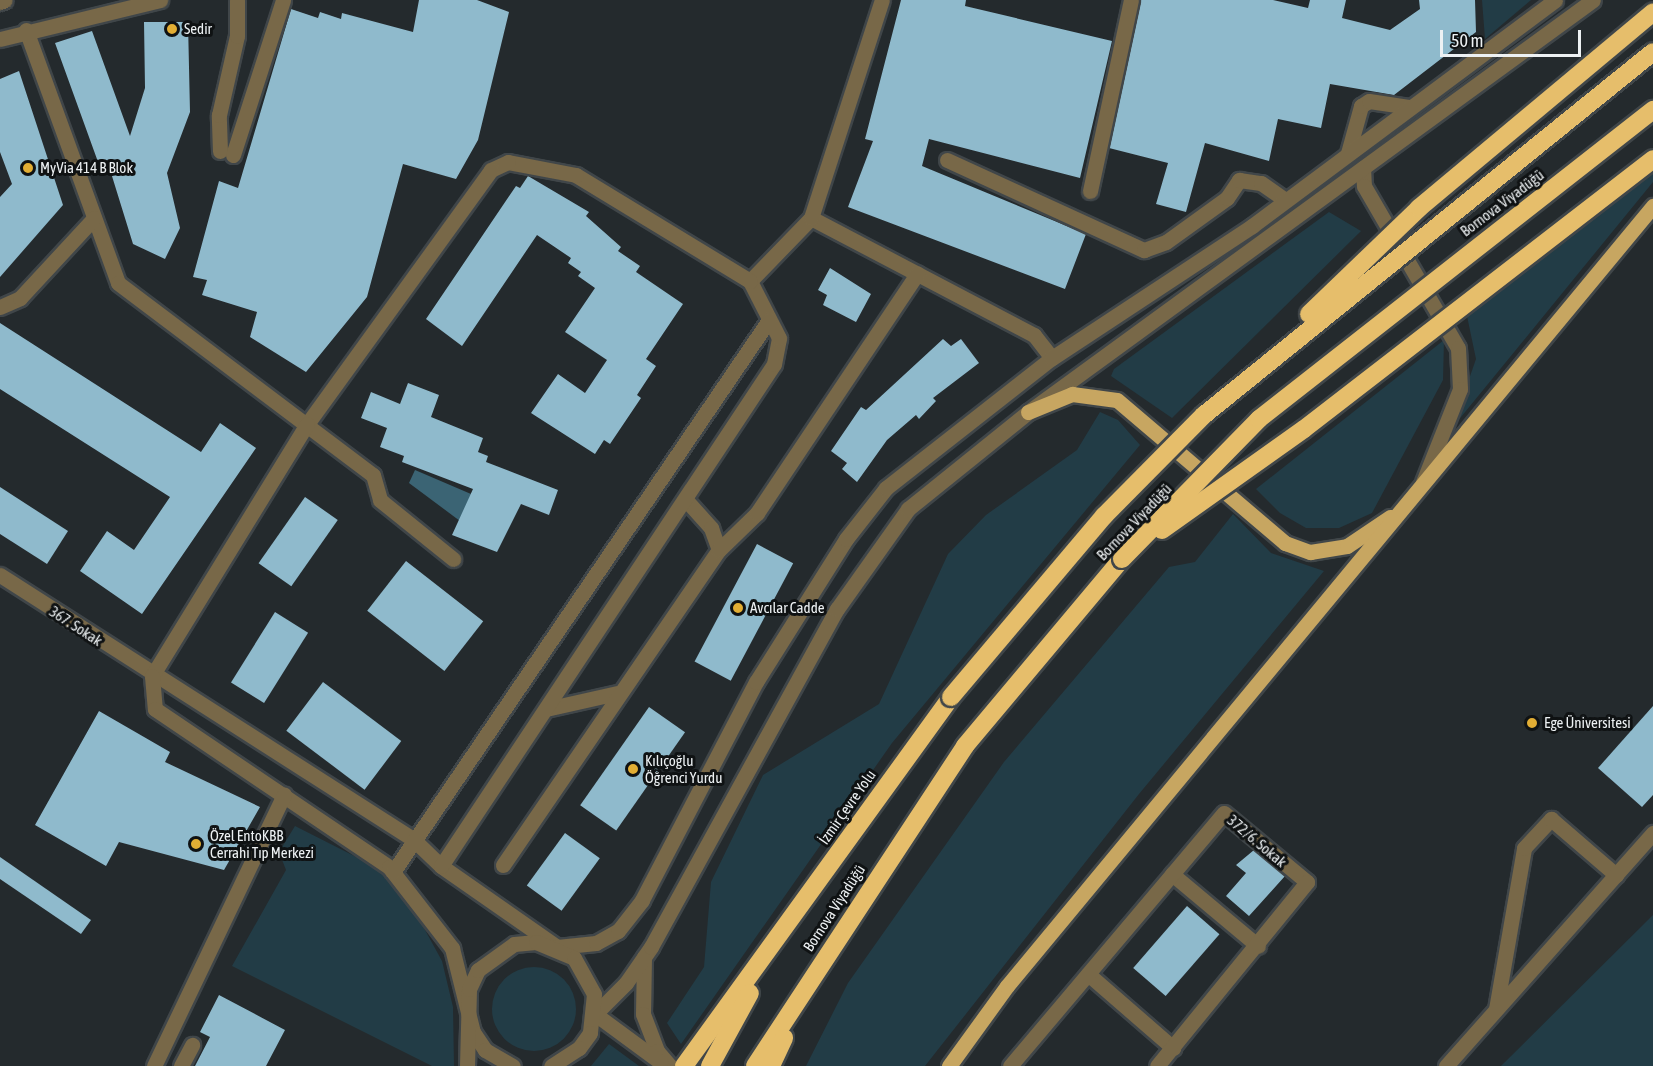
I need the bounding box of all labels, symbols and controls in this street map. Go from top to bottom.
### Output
scale bar [1443,18,1584,56]
place label: Sedir [184,20,212,38]
marker: Sedir [165,22,179,36]
text: 50 m [1451,30,1483,51]
place label: MyVia 414 B Blok [40,159,133,177]
marker: MyVia 414 B Blok [21,161,35,175]
street label: Bornova Viyadüğü [1457,166,1547,240]
street label: Bornova Viyadüğü [1093,480,1175,564]
place label: Avcılar Cadde [750,599,825,617]
marker: Avcılar Cadde [731,601,745,615]
street label: 367. Sokak [46,602,106,650]
place label: Ege Üniversitesi [1544,714,1631,732]
marker: Ege Üniversitesi [1525,716,1539,730]
place label: Kılıçoğlu Öğrenci Yurdu [645,751,722,786]
marker: Kılıçoğlu Öğrenci Yurdu [626,762,640,776]
street label: İzmir Çevre Yolu [815,766,879,848]
street label: 372/6. Sokak [1224,811,1290,871]
place label: Özel EntoKBB Cerrahi Tıp Merkezi [210,826,314,861]
marker: Özel EntoKBB Cerrahi Tıp Merkezi [187,835,205,853]
street label: Bornova Viyadüğü [799,861,869,955]

